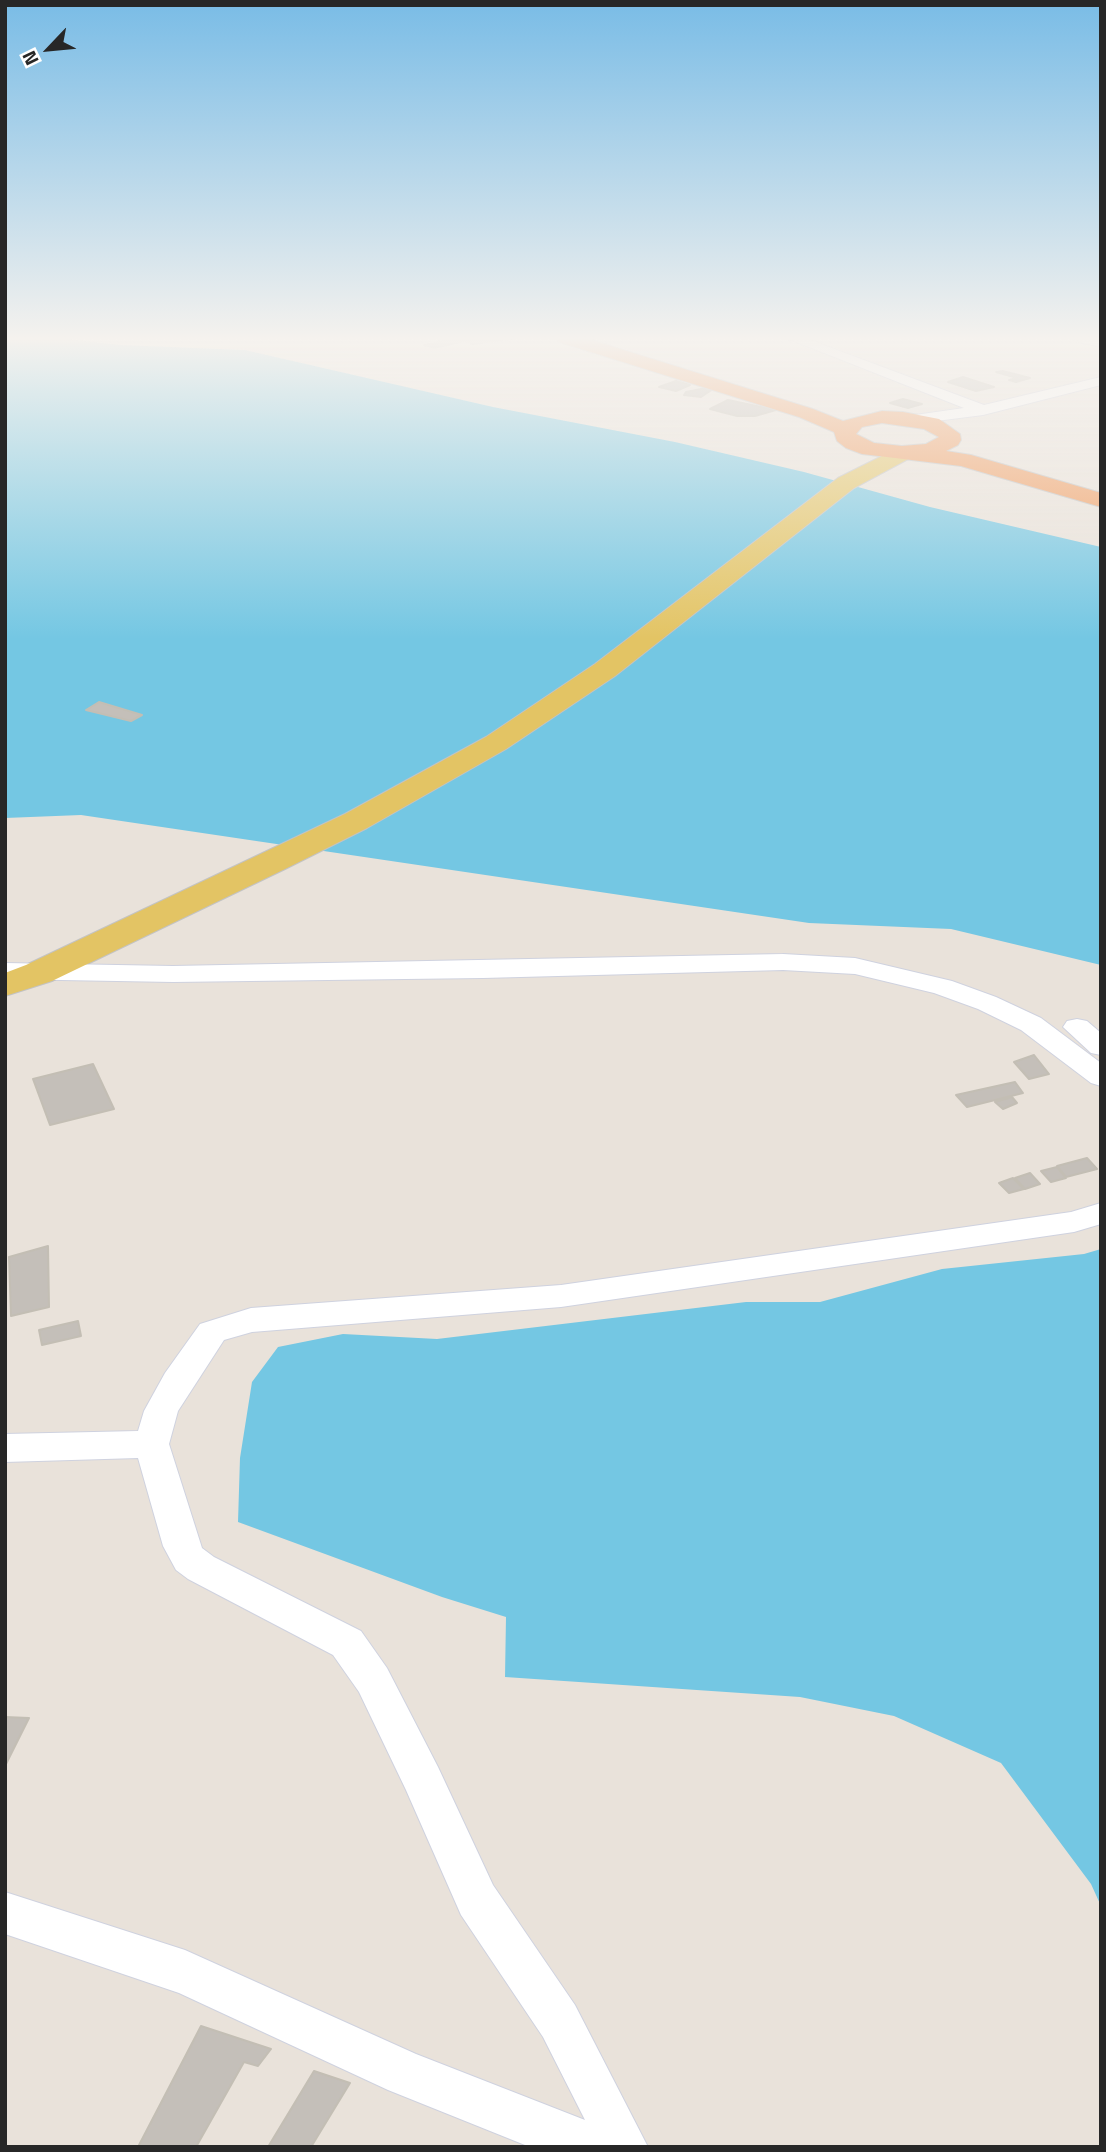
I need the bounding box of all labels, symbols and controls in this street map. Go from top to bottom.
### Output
north arrow [14,14,84,84]
text: N [14,46,46,71]

